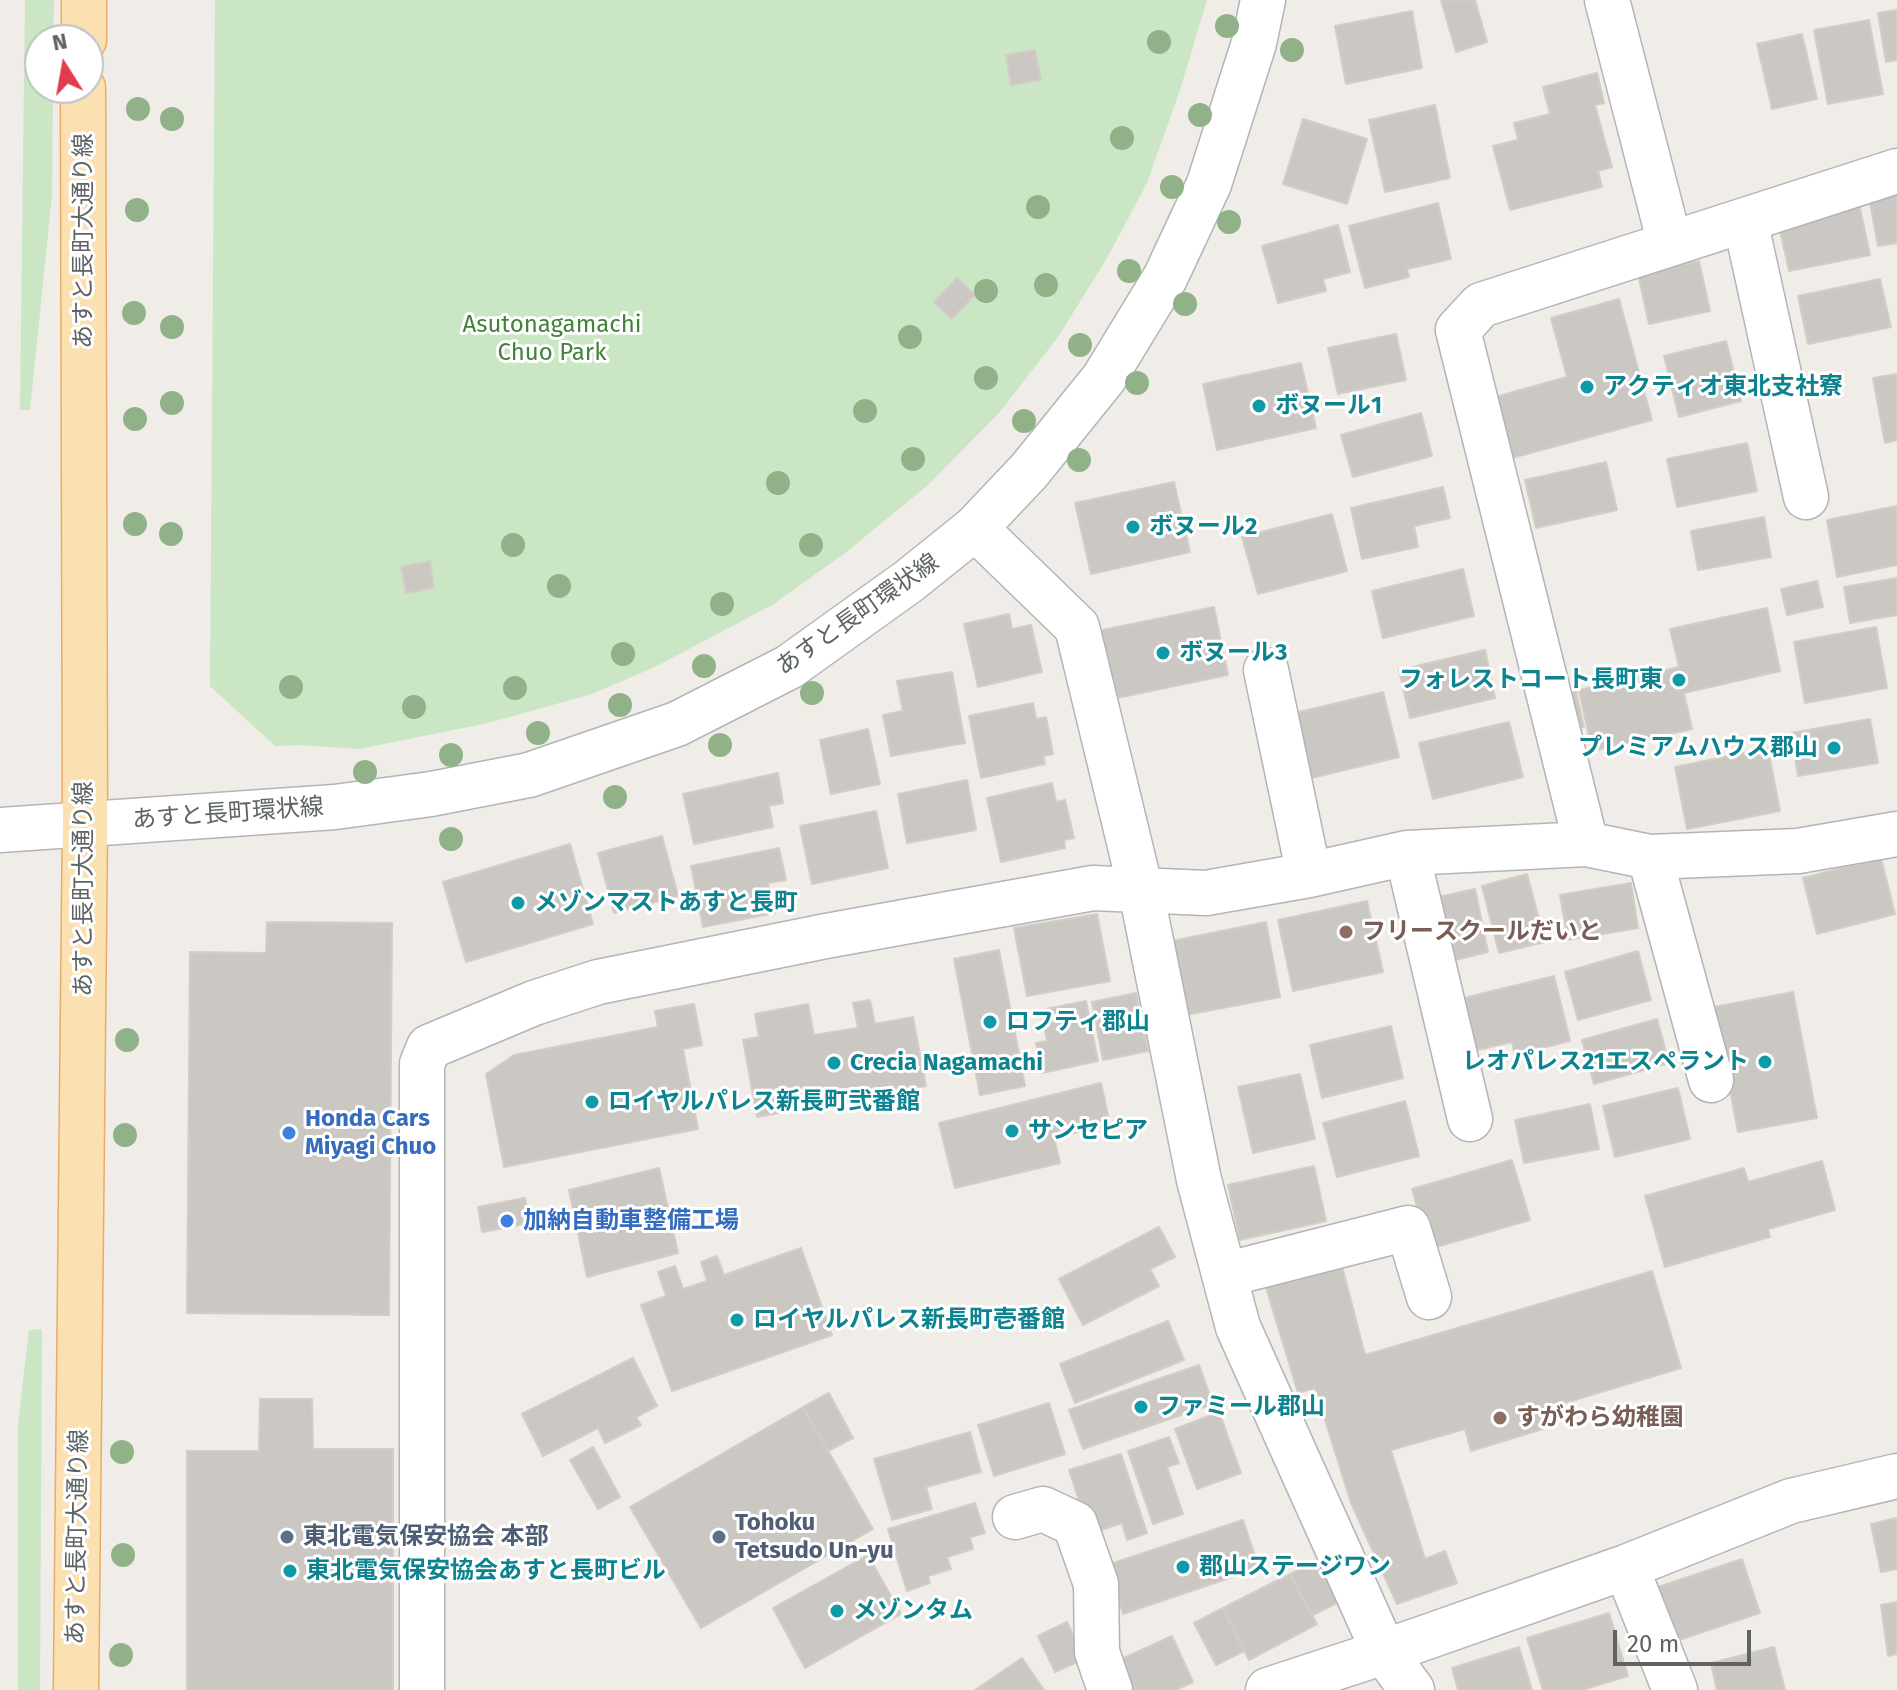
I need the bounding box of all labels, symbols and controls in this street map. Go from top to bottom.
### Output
north arrow [24,24,104,104]
text: N [50,27,69,57]
street label: あすと長町大通り線 [70,133,98,349]
park label: Asutonagamachi Chuo Park [462,311,642,367]
place label: アクティオ東北支社寮 [1603,373,1843,401]
marker: アクティオ東北支社寮 [1578,378,1596,396]
place label: ボヌール1 [1275,392,1382,420]
marker: ボヌール1 [1250,397,1268,415]
place label: ボヌール2 [1149,513,1257,541]
marker: ボヌール2 [1124,518,1142,536]
street label: あすと長町環状線 [771,548,945,682]
place label: ボヌール3 [1179,639,1287,667]
marker: ボヌール3 [1154,644,1172,662]
place label: フォレストコート長町東 [1399,666,1663,694]
marker: フォレストコート長町東 [1670,671,1688,689]
place label: プレミアムハウス郡山 [1578,734,1818,762]
marker: プレミアムハウス郡山 [1825,739,1843,757]
street label: あすと長町大通り線 [70,781,98,997]
street label: あすと長町環状線 [131,793,325,835]
place label: メゾンマストあすと長町 [534,889,798,917]
marker: メゾンマストあすと長町 [509,894,527,912]
place label: フリースクールだいと [1362,918,1602,946]
marker: フリースクールだいと [1337,923,1355,941]
place label: ロフティ郡山 [1006,1008,1150,1036]
marker: ロフティ郡山 [981,1013,999,1031]
place label: レオパレス21エスペラント [1462,1048,1749,1076]
place label: Crecia Nagamachi [850,1049,1043,1077]
marker: レオパレス21エスペラント [1756,1053,1774,1071]
marker: Crecia Nagamachi [825,1054,843,1072]
place label: ロイヤルパレス新長町弐番館 [608,1088,920,1116]
marker: ロイヤルパレス新長町弐番館 [583,1093,601,1111]
place label: Honda Cars Miyagi Chuo [305,1105,436,1161]
place label: サンセピア [1028,1117,1148,1145]
marker: サンセピア [1003,1122,1021,1140]
marker: Honda Cars Miyagi Chuo [280,1124,298,1142]
place label: 加納自動車整備工場 [523,1207,739,1235]
marker: 加納自動車整備工場 [498,1212,516,1230]
place label: ロイヤルパレス新長町壱番館 [753,1306,1065,1334]
marker: ロイヤルパレス新長町壱番館 [728,1311,746,1329]
place label: ファミール郡山 [1157,1393,1325,1421]
marker: ファミール郡山 [1132,1398,1150,1416]
place label: すがわら幼稚園 [1516,1404,1684,1432]
marker: すがわら幼稚園 [1491,1409,1509,1427]
street label: あすと長町大通り線 [62,1429,94,1645]
place label: Tohoku Tetsudo Un-yu [735,1509,894,1565]
place label: 東北電気保安協会 本部 [303,1523,549,1551]
marker: 東北電気保安協会 本部 [278,1528,296,1546]
marker: Tohoku Tetsudo Un-yu [710,1528,728,1546]
place label: 郡山ステージワン [1199,1553,1391,1581]
place label: 東北電気保安協会あすと長町ビル [306,1557,666,1585]
marker: 郡山ステージワン [1174,1558,1192,1576]
marker: 東北電気保安協会あすと長町ビル [281,1562,299,1580]
place label: メゾンタム [853,1597,973,1625]
marker: メゾンタム [828,1602,846,1620]
scale bar [1617,1614,1755,1664]
text: 20 m [1627,1630,1679,1658]

